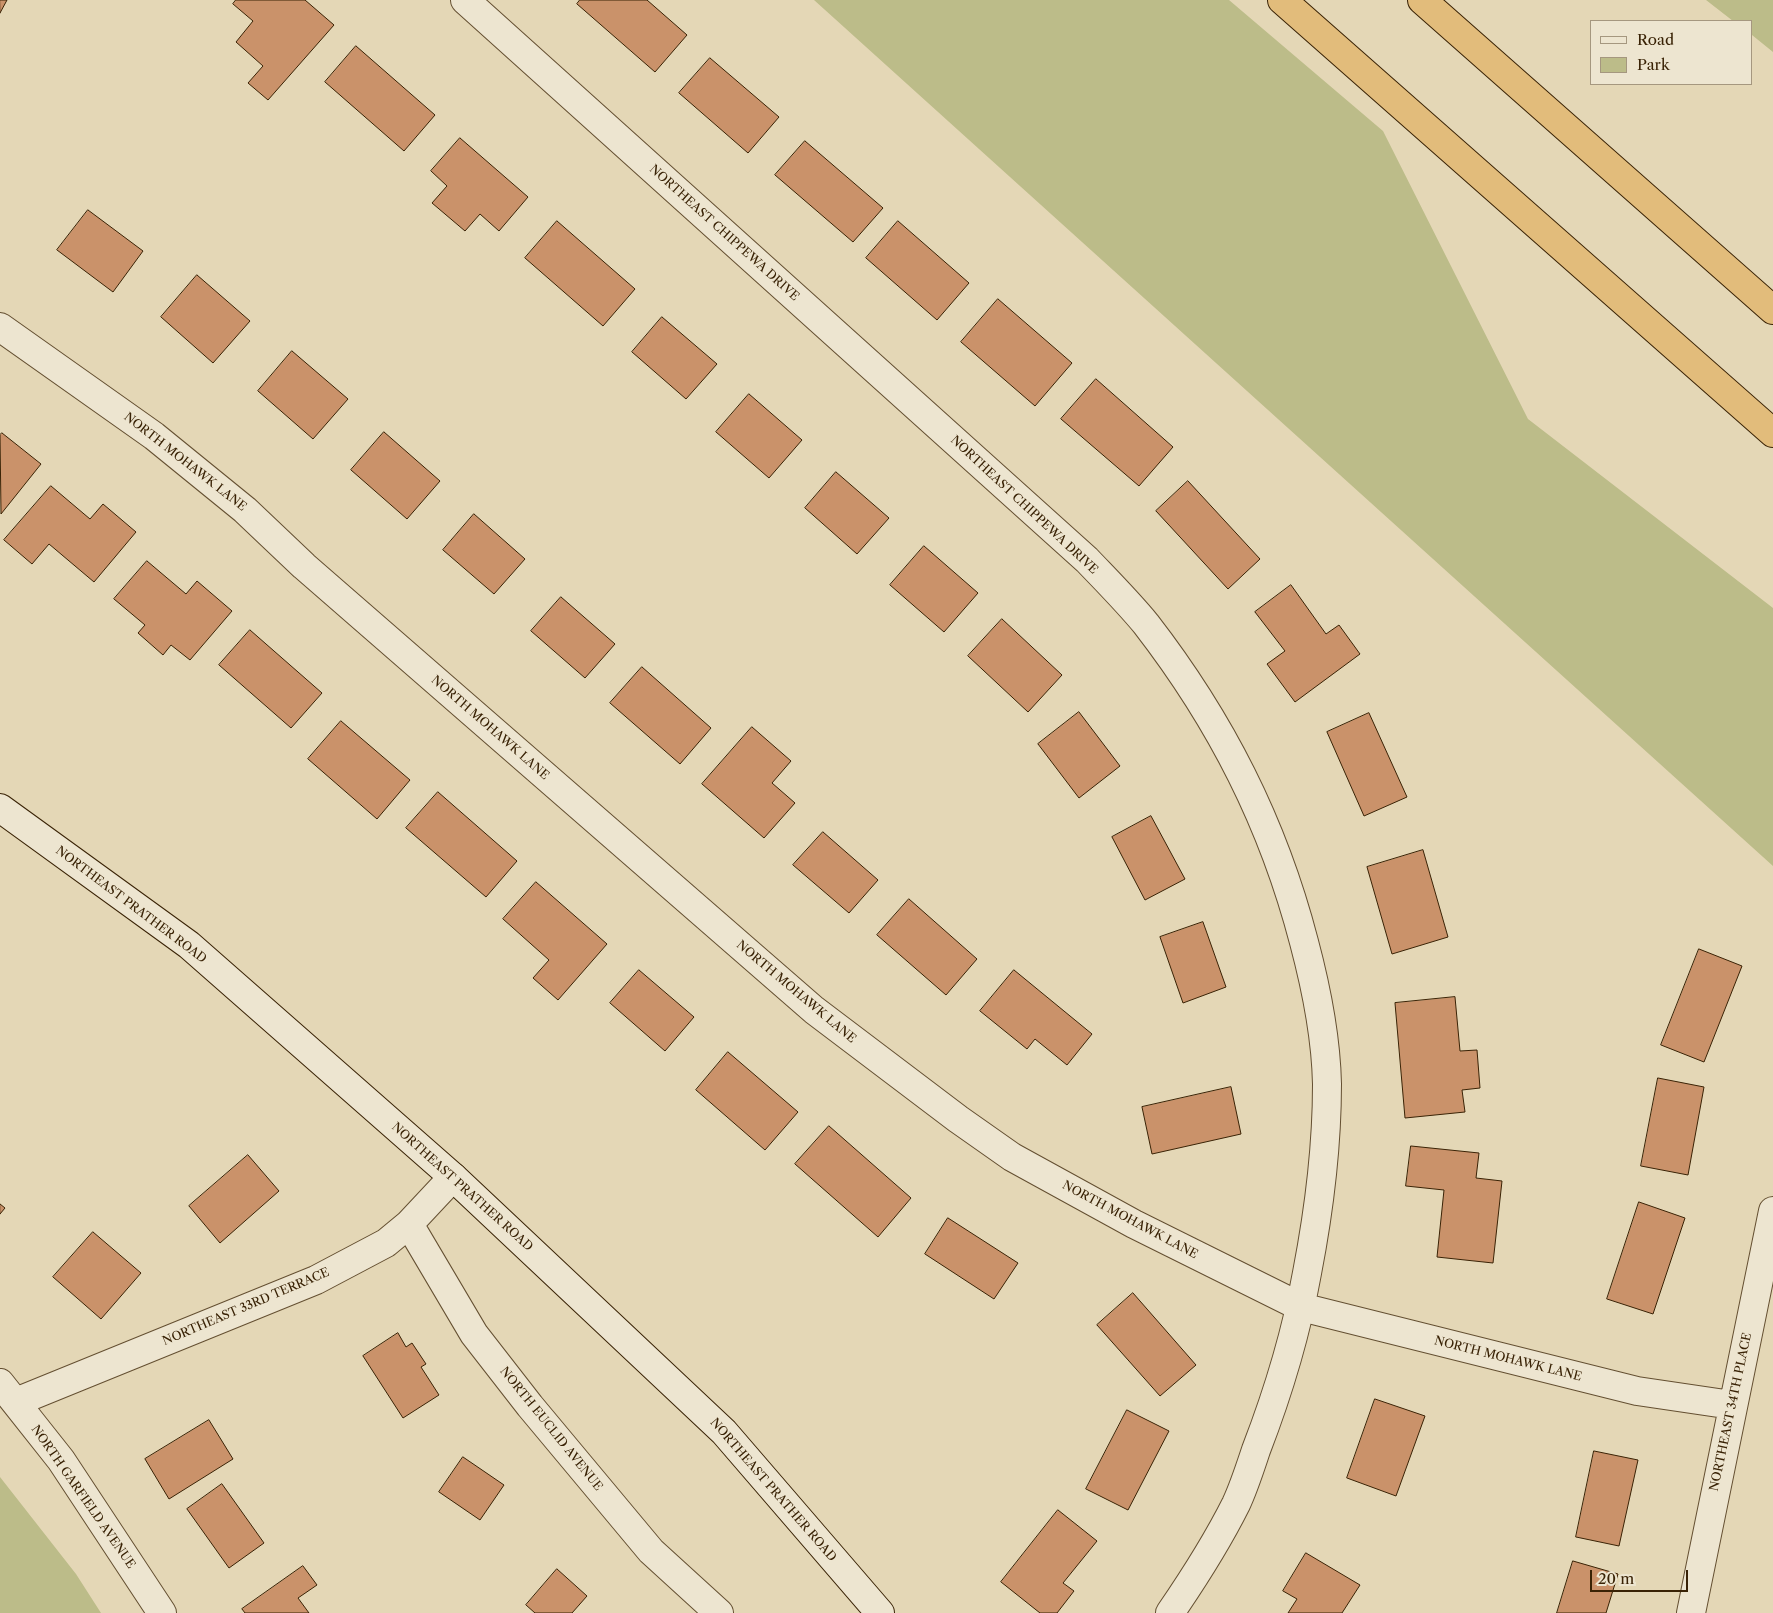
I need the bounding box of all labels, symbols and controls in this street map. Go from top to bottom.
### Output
legend [1590,20,1753,85]
text: Road [1637,30,1674,49]
text: Park [1637,55,1670,74]
street label: NORTHEAST CHIPPEWA DRIVE [646,162,802,304]
street label: NORTH MOHAWK LANE [121,410,249,514]
street label: NORTHEAST CHIPPEWA DRIVE [947,433,1101,577]
street label: NORTH MOHAWK LANE [428,673,552,783]
street label: NORTHEAST PRATHER ROAD [53,844,209,966]
street label: NORTH MOHAWK LANE [733,938,859,1046]
street label: NORTHEAST PRATHER ROAD [388,1120,536,1254]
street label: NORTH MOHAWK LANE [1060,1178,1200,1262]
street label: NORTHEAST 33RD TERRACE [160,1265,332,1349]
street label: NORTHEAST 34TH PLACE [1707,1331,1755,1493]
street label: NORTH MOHAWK LANE [1433,1334,1583,1384]
street label: NORTH EUCLID AVENUE [497,1364,605,1494]
street label: NORTHEAST PRATHER ROAD [707,1415,839,1565]
street label: NORTH GARFIELD AVENUE [28,1423,138,1571]
scale bar [1593,1560,1690,1592]
text: 20 m [1598,1569,1634,1588]

